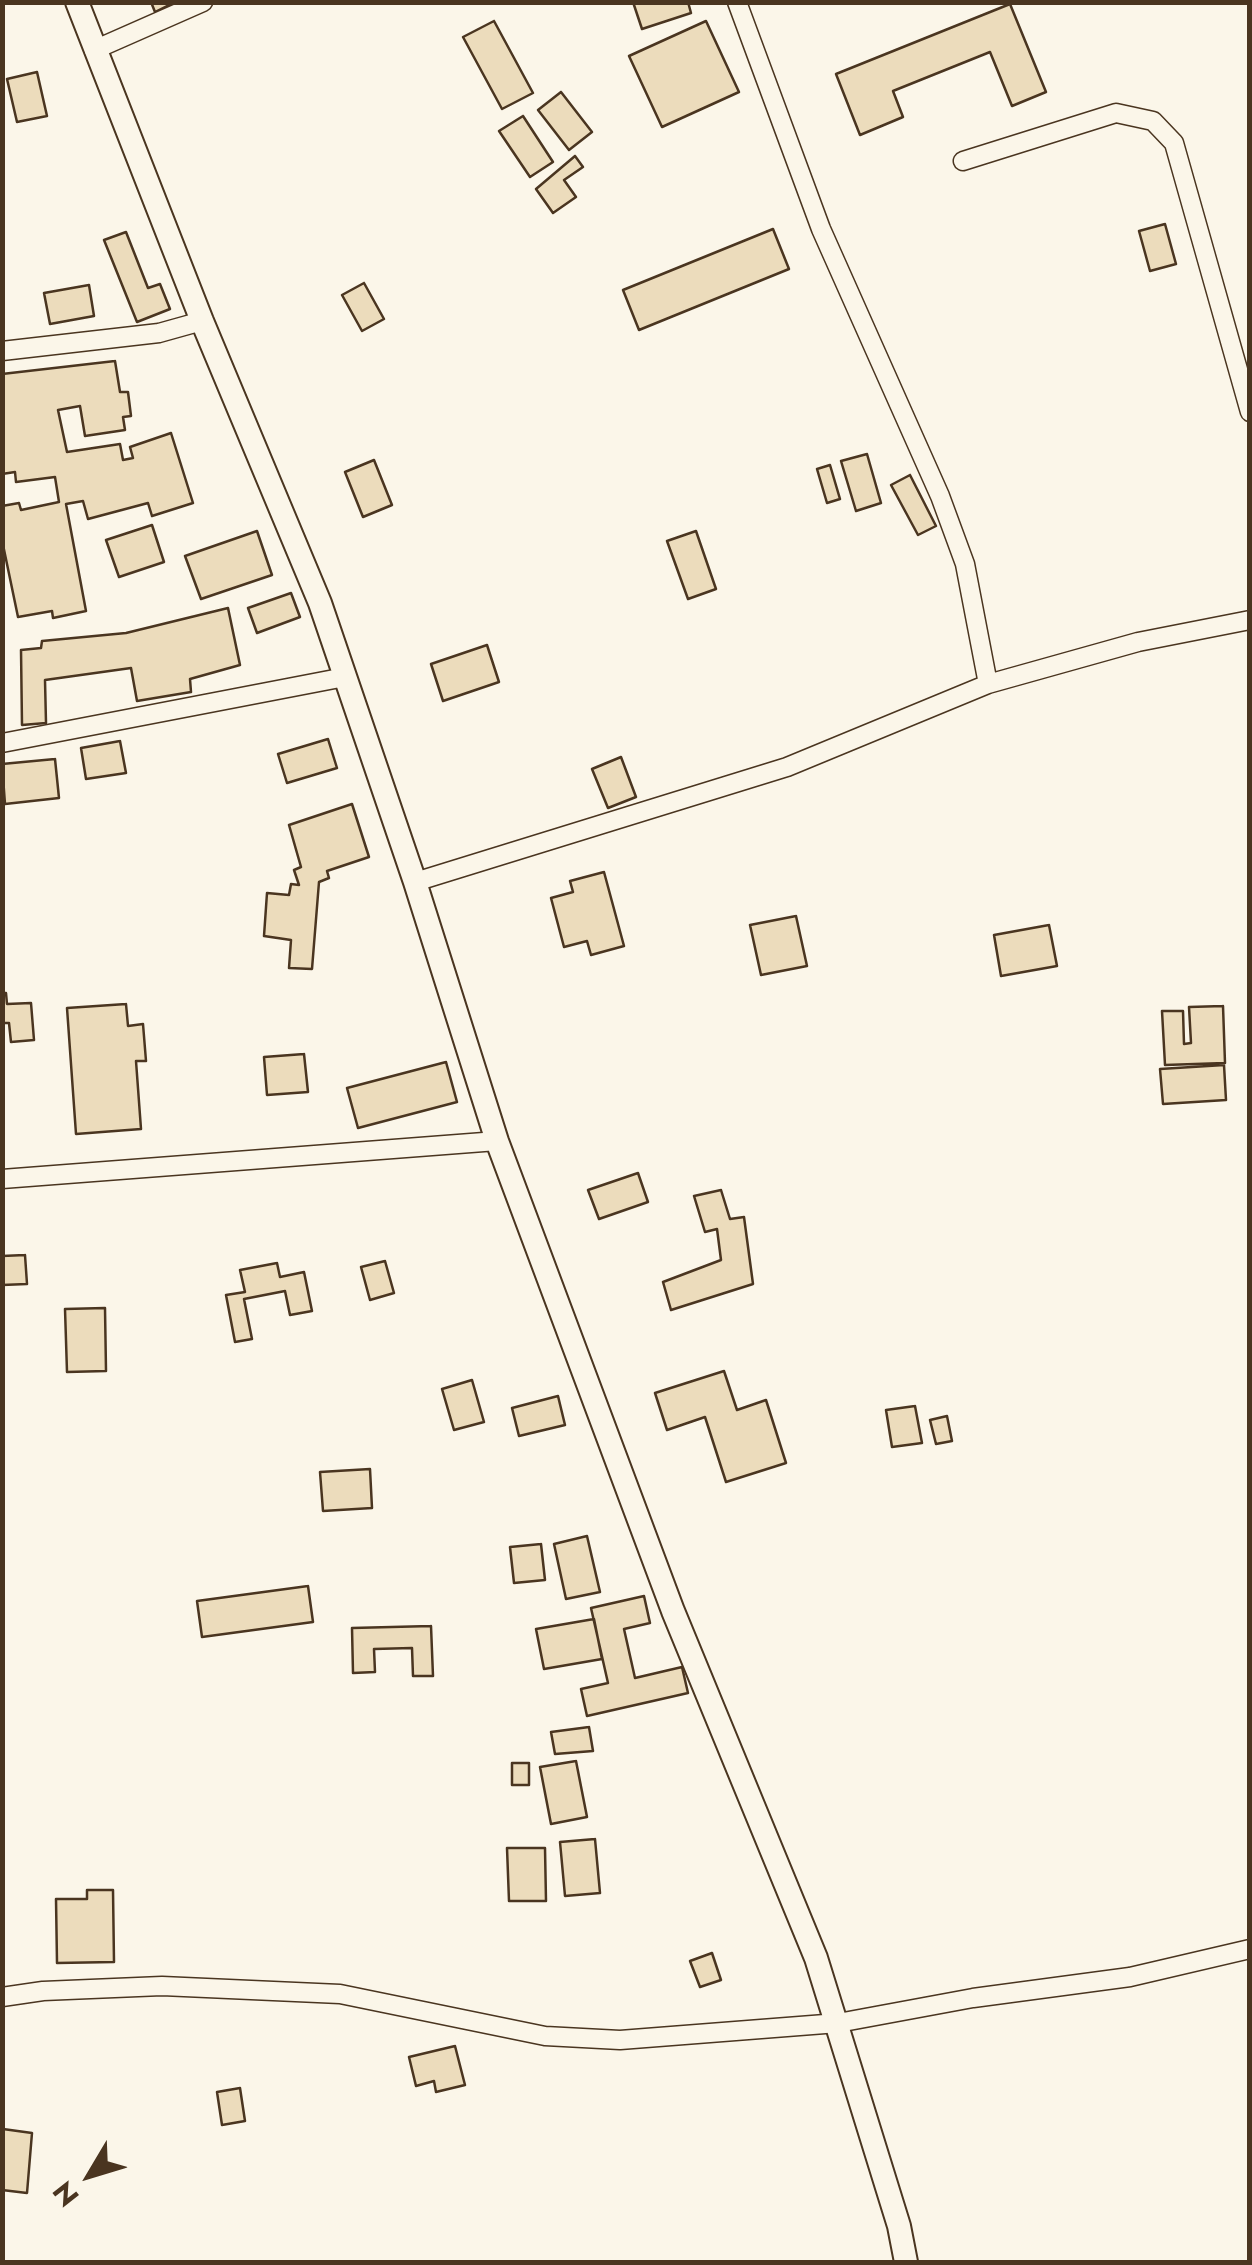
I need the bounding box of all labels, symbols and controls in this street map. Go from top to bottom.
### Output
north arrow [40,2125,140,2225]
text: N [43,2172,89,2215]

